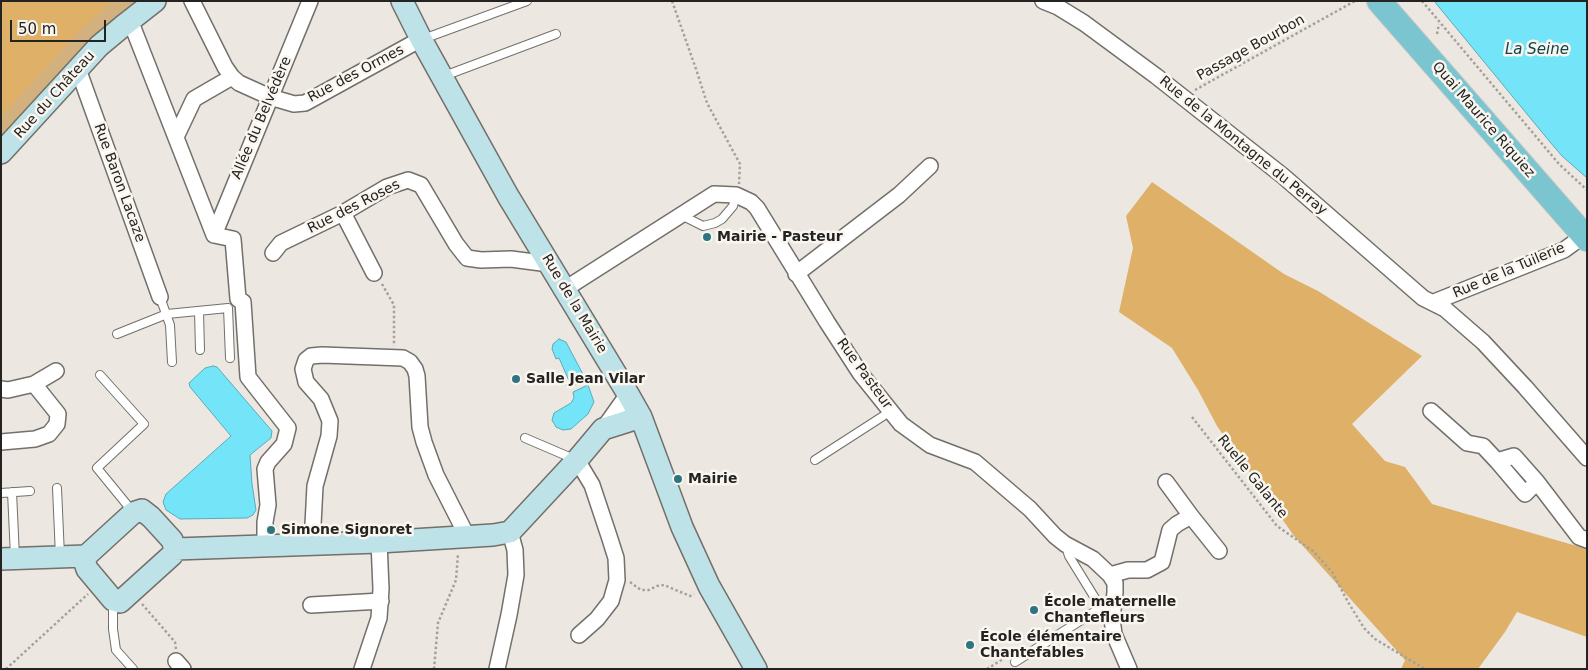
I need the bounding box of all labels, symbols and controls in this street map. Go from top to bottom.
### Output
scale bar [12,10,109,42]
street label: Passage Bourbon [1194,11,1308,85]
text: 50 m [18,20,56,38]
water label: La Seine [1505,41,1569,59]
street label: Rue des Ormes [305,42,407,106]
street label: Rue du Château [11,48,99,142]
street label: Allée du Belvédère [229,54,295,182]
street label: Quai Maurice Riquiez [1428,59,1538,181]
street label: Rue de la Montagne du Perray [1156,73,1330,219]
street label: Rue Baron Lacaze [90,121,148,245]
street label: Rue des Roses [305,177,403,237]
place label: Mairie - Pasteur [717,229,843,245]
marker: Mairie - Pasteur [701,231,713,243]
street label: Rue de la Tuilerie [1451,240,1567,302]
street label: Rue de la Mairie [538,251,610,357]
street label: Rue Pasteur [833,335,895,413]
place label: Salle Jean Vilar [526,371,645,387]
marker: Salle Jean Vilar [510,373,522,385]
street label: Ruelle Galante [1213,432,1291,522]
place label: Mairie [688,471,737,487]
marker: Mairie [672,473,684,485]
place label: Simone Signoret [281,522,412,538]
marker: Simone Signoret [265,524,277,536]
place label: École maternelle Chantefleurs [1044,594,1176,626]
marker: École maternelle Chantefleurs [1028,604,1040,616]
place label: École élémentaire Chantefables [980,629,1122,662]
marker: École élémentaire Chantefables [964,639,976,651]

